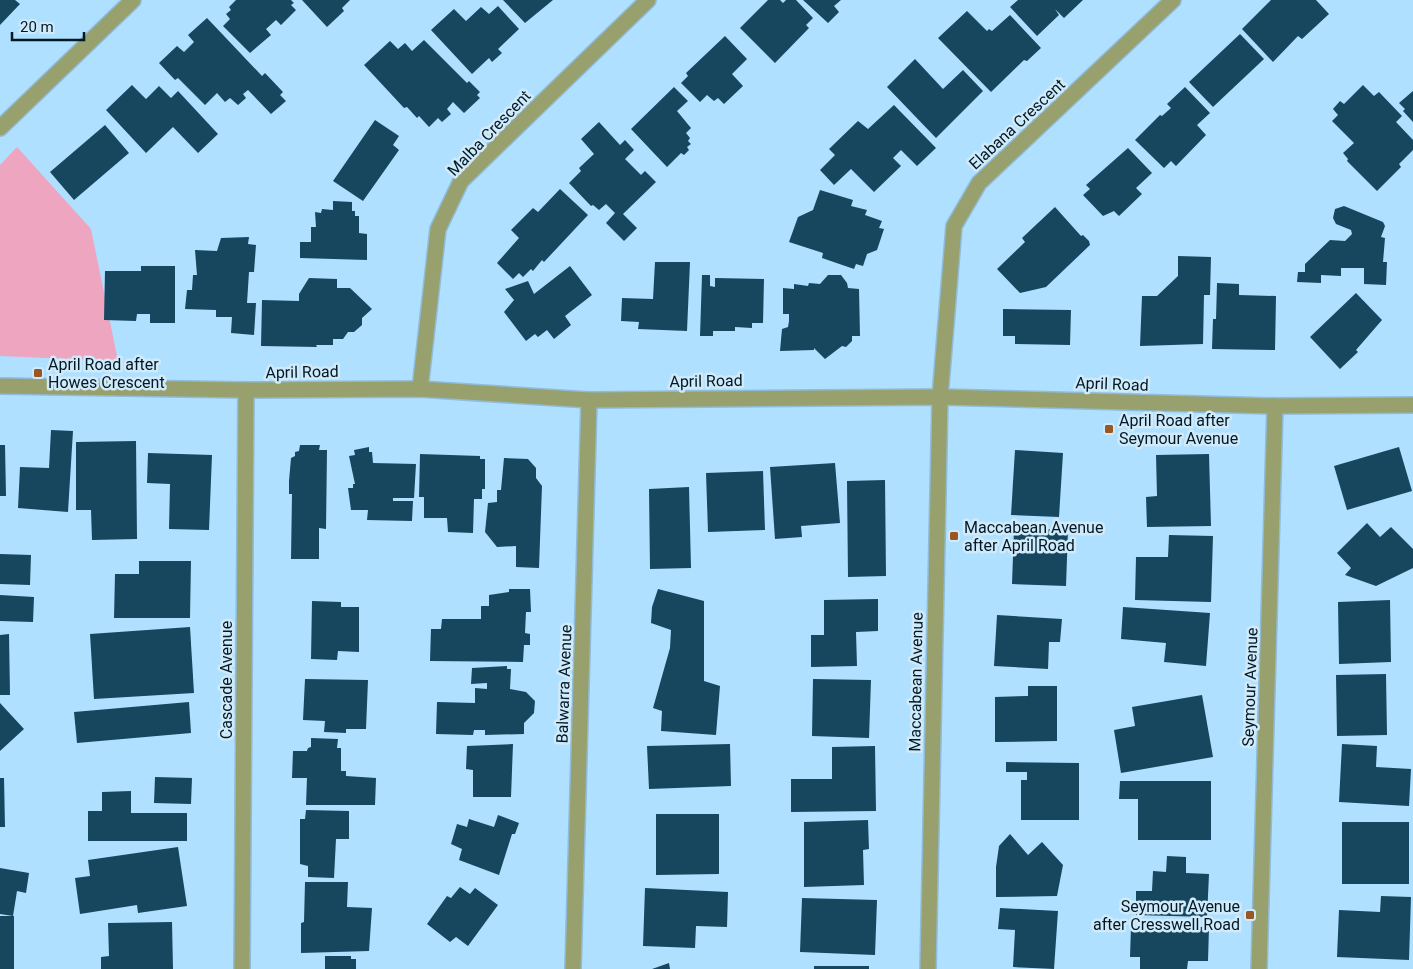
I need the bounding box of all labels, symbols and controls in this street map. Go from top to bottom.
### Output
scale bar [12,10,85,42]
text: 20 m [20,18,54,36]
street label: Elabana Crescent [965,75,1069,173]
street label: Malba Crescent [443,86,535,180]
place label: April Road after Howes Crescent [48,355,165,392]
street label: April Road [265,362,339,382]
marker: April Road after Howes Crescent [32,367,44,379]
street label: April Road [669,371,743,391]
street label: April Road [1075,373,1149,395]
place label: April Road after Seymour Avenue [1119,411,1238,448]
marker: April Road after Seymour Avenue [1103,423,1115,435]
place label: Maccabean Avenue after April Road [964,518,1103,555]
marker: Maccabean Avenue after April Road [948,530,960,542]
street label: Maccabean Avenue [905,612,927,752]
street label: Cascade Avenue [217,621,236,739]
street label: Balwarra Avenue [552,624,576,744]
street label: Seymour Avenue [1238,627,1262,747]
place label: Seymour Avenue after Cresswell Road [1093,897,1240,934]
marker: Seymour Avenue after Cresswell Road [1244,909,1256,921]

